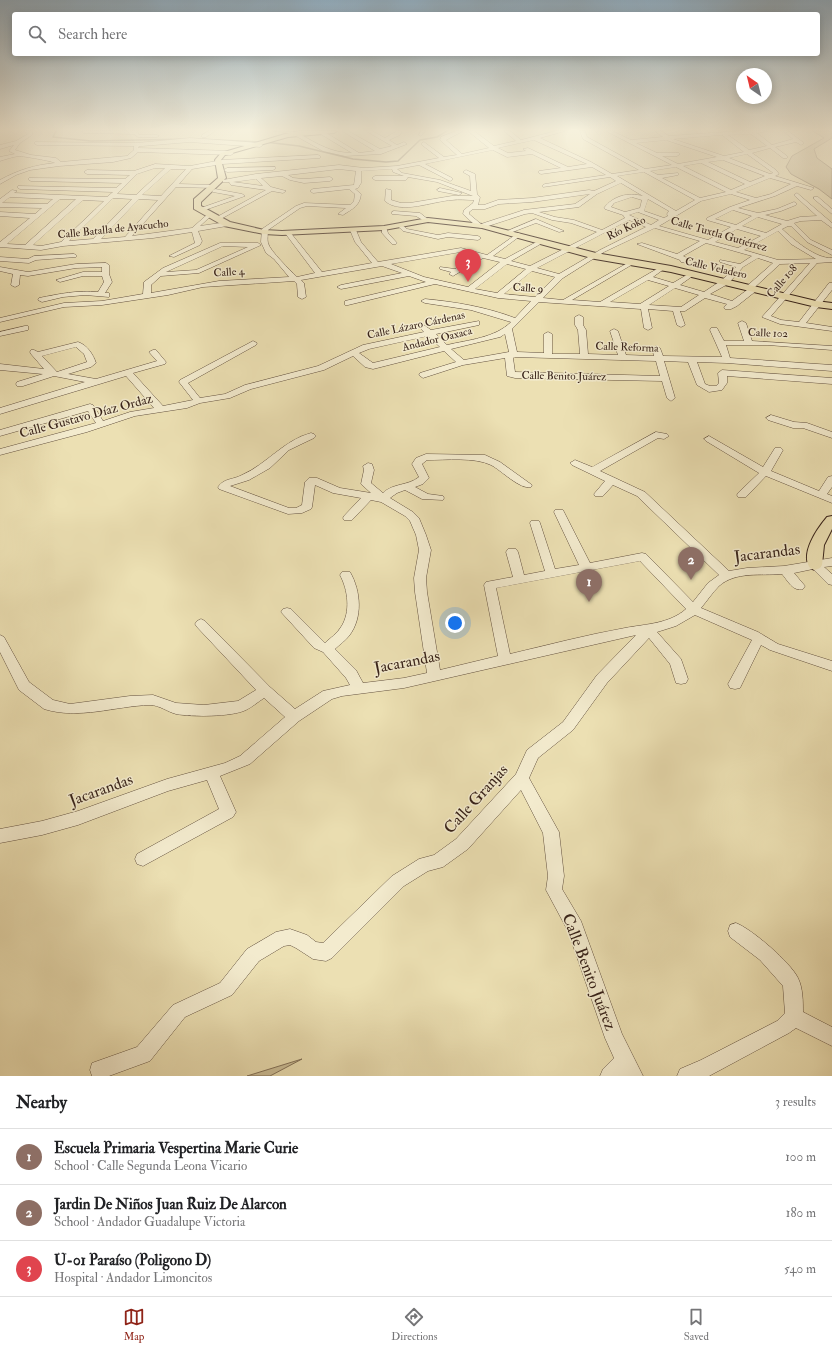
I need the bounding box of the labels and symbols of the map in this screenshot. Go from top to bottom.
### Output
north arrow [736,68,772,104]
street label: Río Koko [605,213,647,243]
street label: Calle Tuxtla Gutiérrez [669,214,769,254]
street label: Calle Batalla de Ayacucho [57,217,169,242]
pin: 3 [455,249,481,282]
street label: Calle Veladero [684,255,748,281]
street label: Calle 108 [764,262,800,300]
street label: Calle 4 [213,264,246,280]
street label: Calle 9 [512,280,544,296]
street label: Calle Lázaro Cárdenas [366,308,466,342]
street label: Andador Oaxaca [400,324,474,354]
street label: Calle 102 [748,326,789,340]
street label: Calle Reforma [595,339,659,355]
street label: Calle Benito Juárez [521,369,607,384]
street label: Calle Gustavo Díaz Ordaz [18,390,155,442]
street label: Jacarandas [732,539,801,568]
pin: 2 [678,547,704,580]
pin: 1 [576,569,602,602]
your location [445,613,465,633]
street label: Jacarandas [372,646,442,679]
street label: Calle Granjas [440,760,512,838]
street label: Jacarandas [65,769,136,812]
street label: Calle Benito Juárez [557,911,621,1034]

